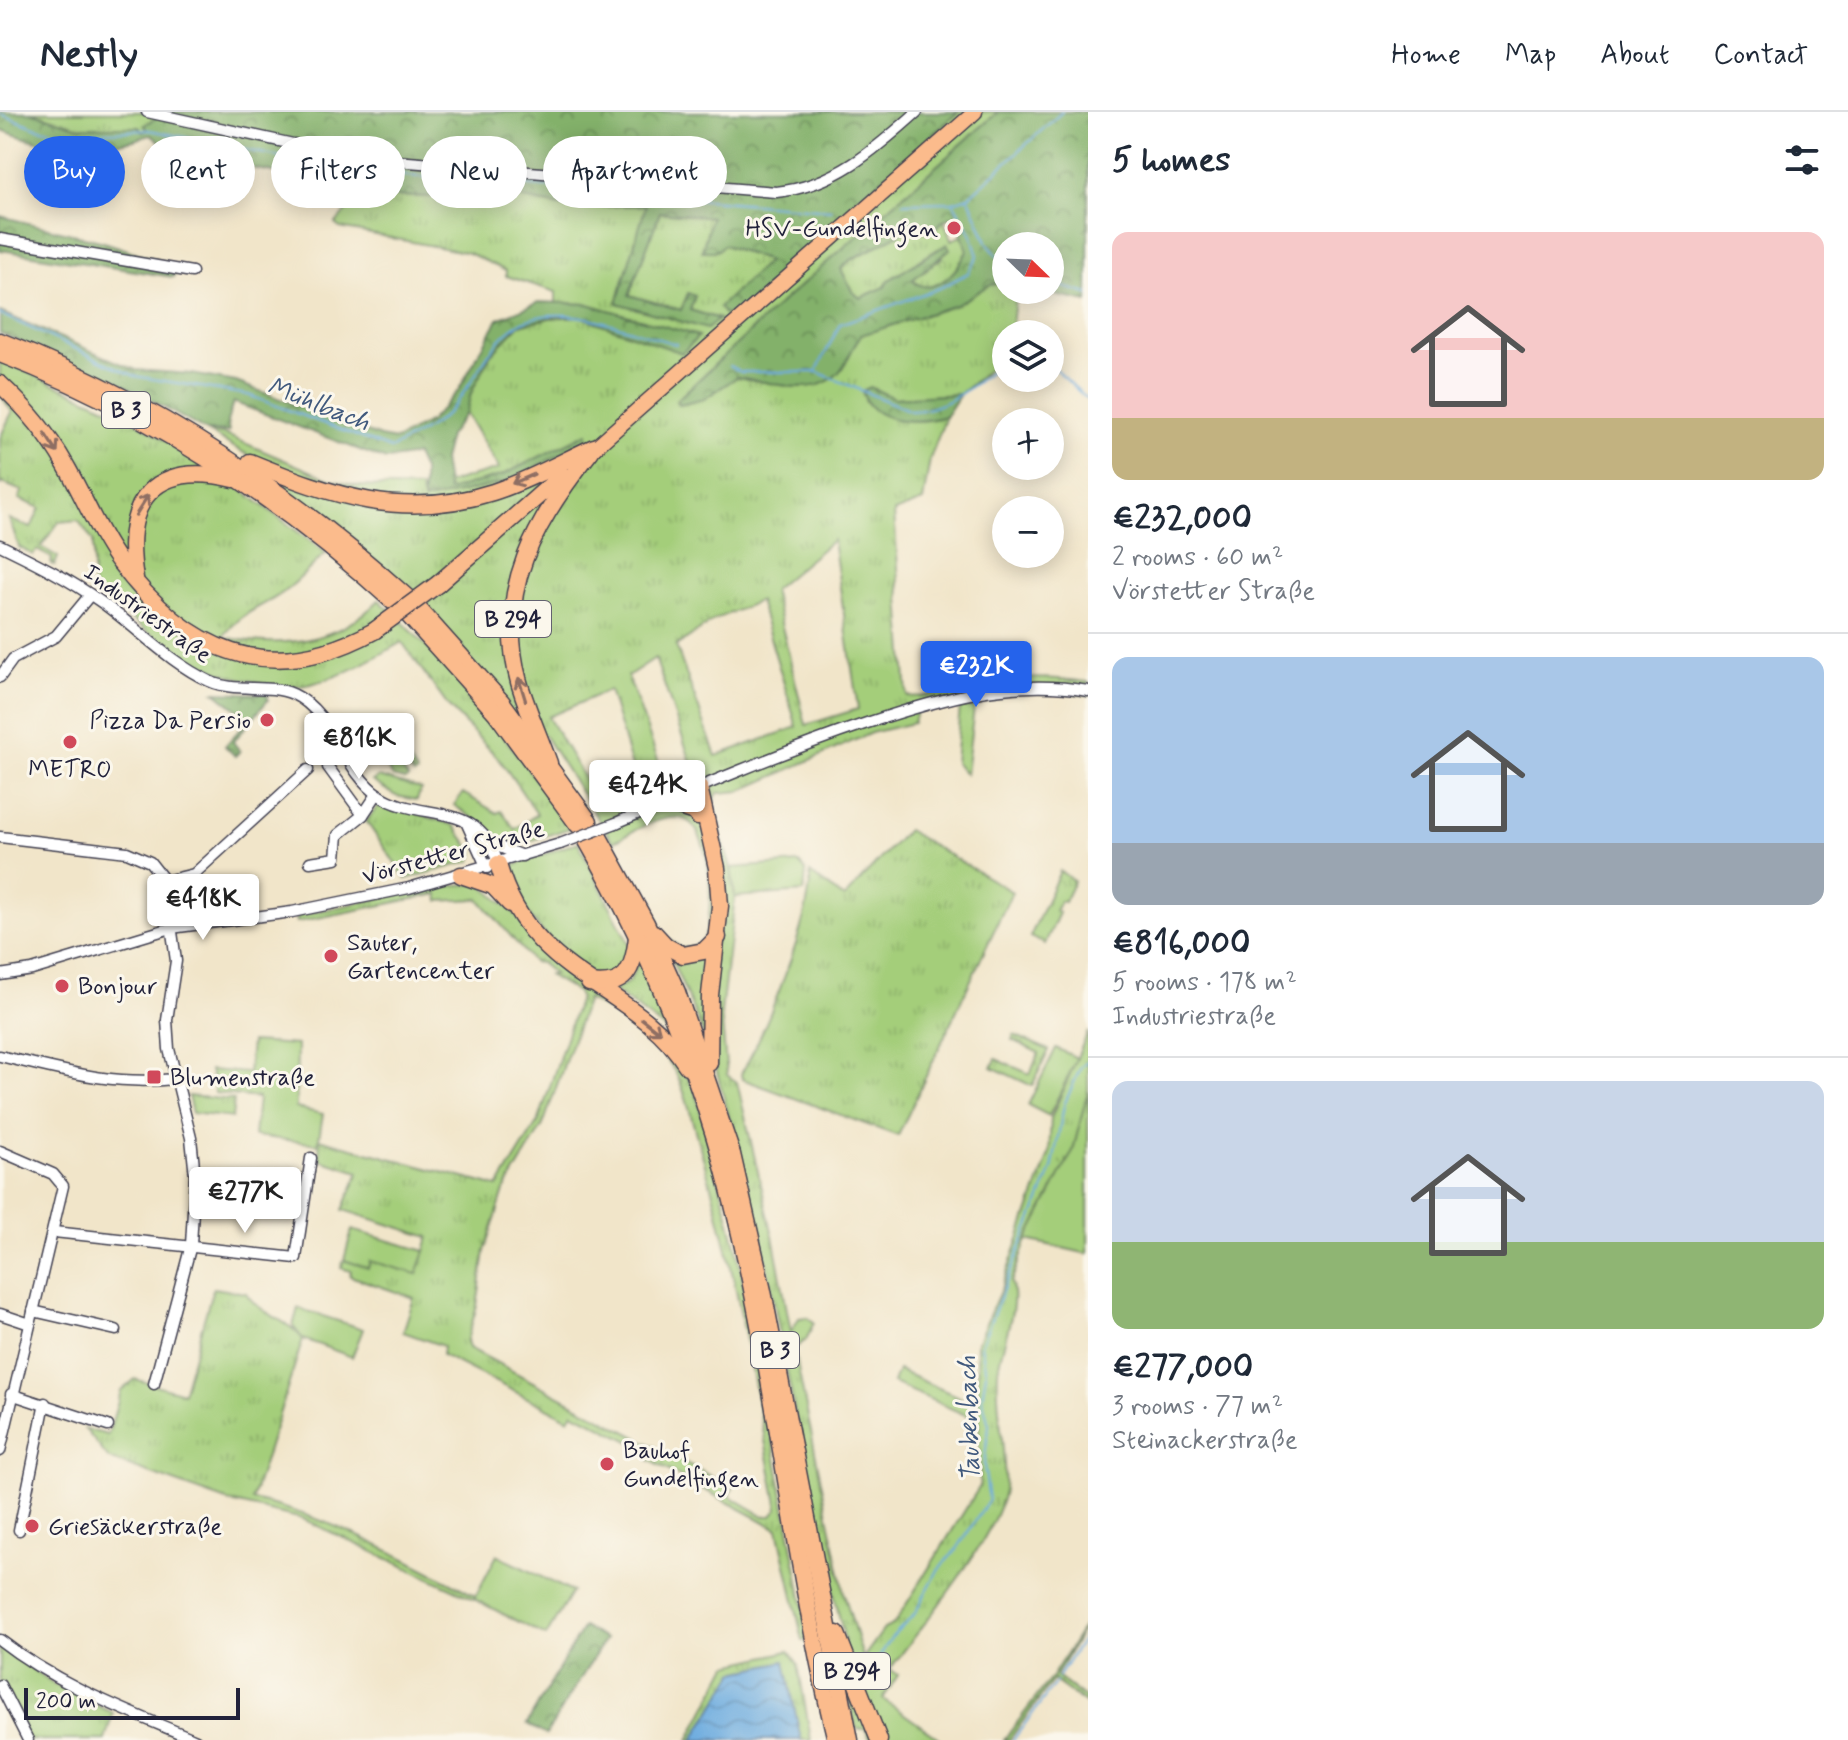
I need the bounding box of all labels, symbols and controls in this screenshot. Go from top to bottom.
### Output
text: Nestly [40,31,138,80]
text: Home [1391,37,1461,74]
text: Map [1505,37,1556,74]
text: About [1600,37,1669,74]
text: Contact [1713,37,1808,74]
chip: Buy [24,136,125,208]
chip: Rent [141,136,255,208]
chip: Filters [271,136,405,208]
chip: New [421,136,527,208]
chip: Apartment [543,136,727,208]
text: 5 homes [1112,138,1230,183]
icon: filters [1780,138,1824,182]
place label: HSV-Gundelfingen [745,214,938,248]
marker: HSV-Gundelfingen [945,219,963,237]
north arrow [992,232,1064,304]
map controls [992,232,1064,568]
icon: home [1396,284,1540,428]
button: layers [992,320,1064,392]
water label: Mühlbach [262,370,374,440]
road number: B 3 [102,392,150,428]
button: + [992,408,1064,480]
one-way arrow [43,431,59,453]
one-way arrow [512,473,536,488]
one-way arrow [135,494,151,517]
button: − [992,496,1064,568]
text: €232,000 [1112,496,1252,541]
text: 2 rooms · 60 m² [1112,541,1283,575]
street label: Industriestraße [77,557,218,671]
text: Vörstetter Straße [1112,575,1315,609]
road number: B 294 [475,601,551,637]
pin: €232K [920,641,1032,709]
text: €232K [939,650,1013,684]
one-way arrow [514,677,529,703]
place label: Pizza Da Persio [90,706,251,737]
icon: home [1396,709,1540,853]
marker: Pizza Da Persio [258,711,276,729]
pin: €816K [303,713,415,781]
text: €816K [322,722,396,756]
marker: METRO [61,733,79,751]
place label: METRO [28,755,112,786]
pin: €424K [591,760,703,828]
text: €424K [607,769,687,803]
street label: Vörstetter Straße [359,814,548,893]
pin: €418K [147,874,259,942]
text: €418K [165,883,241,917]
text: €816,000 [1112,921,1250,966]
place label: Sauter, Gartencenter [347,928,494,987]
marker: Sauter, Gartencenter [322,947,340,965]
text: 5 rooms · 178 m² [1112,966,1297,1000]
place label: Bonjour [78,972,158,1003]
marker: Bonjour [53,977,71,995]
text: Industriestraße [1112,1000,1276,1034]
one-way arrow [640,1017,661,1035]
place label: Blumenstraße [170,1063,315,1094]
marker: Blumenstraße [145,1068,163,1086]
icon: home [1396,1133,1540,1277]
pin: €277K [189,1167,301,1235]
text: €277K [207,1176,283,1210]
road number: B 3 [751,1332,799,1368]
text: €277,000 [1112,1345,1253,1390]
water label: Taubenbach [951,1355,989,1483]
text: 3 rooms · 77 m² [1112,1390,1283,1424]
text: Steinackerstraße [1112,1424,1297,1458]
place label: Bauhof Gundelfingen [623,1436,759,1498]
marker: Bauhof Gundelfingen [598,1455,616,1473]
place label: Griesäckerstraße [48,1512,222,1543]
marker: Griesäckerstraße [23,1517,41,1535]
road number: B 294 [814,1653,890,1689]
scale bar [24,1684,240,1720]
text: 200 m [36,1688,96,1716]

